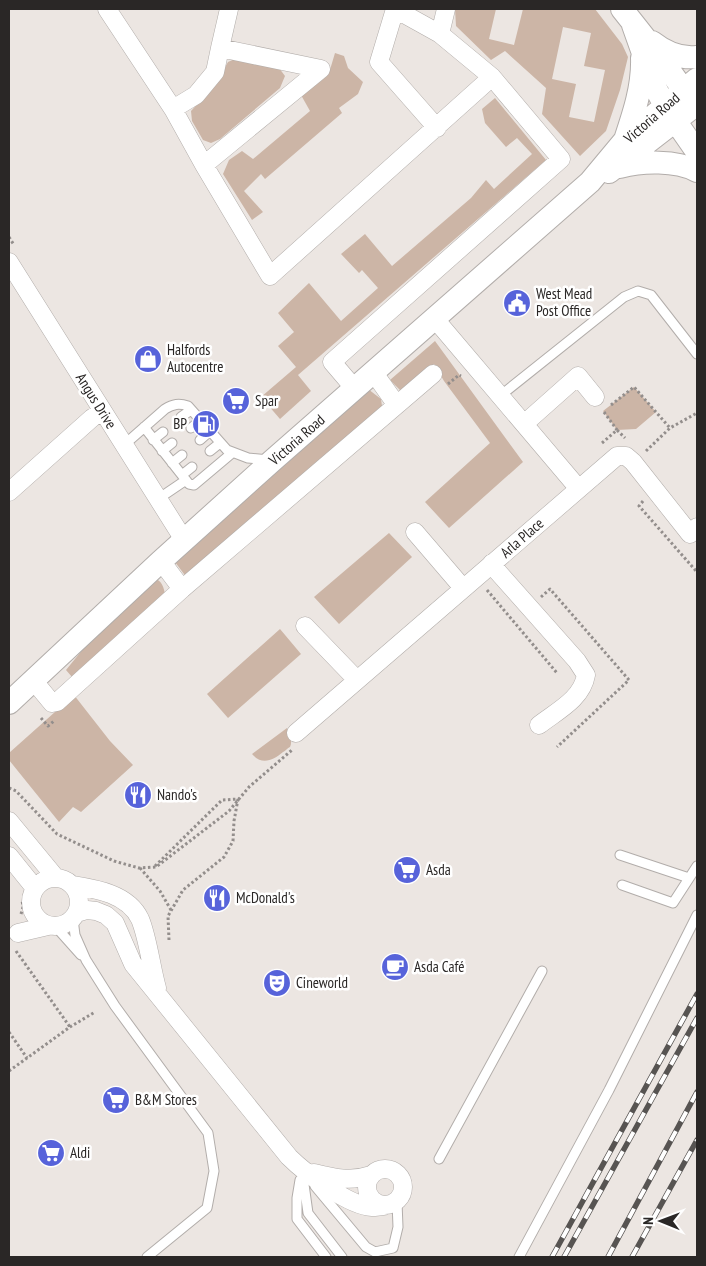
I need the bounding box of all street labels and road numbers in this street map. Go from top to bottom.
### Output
street label: Victoria Road [619,88,684,148]
street label: Angus Drive [72,369,121,432]
street label: Victoria Road [264,410,329,470]
street label: Arla Place [496,514,547,562]

